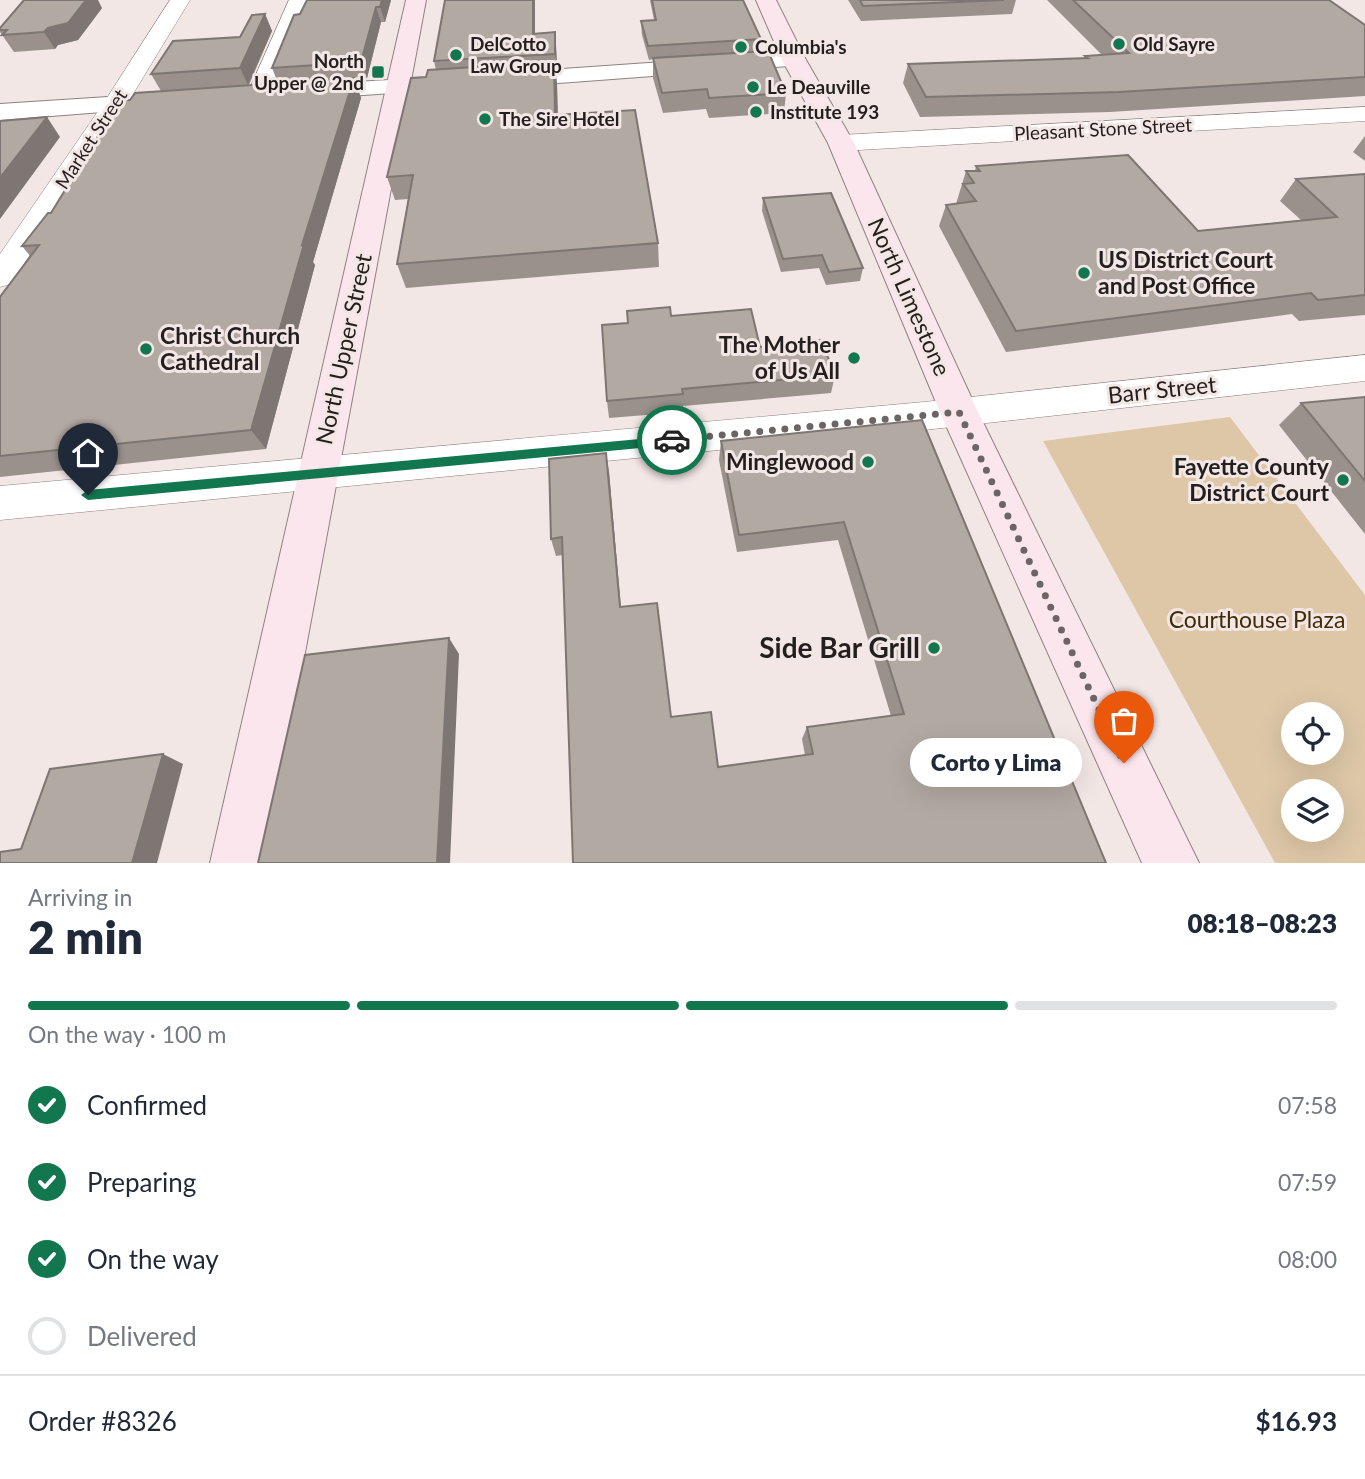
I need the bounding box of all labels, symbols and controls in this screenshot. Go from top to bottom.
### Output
place label: DelCotto Law Group [470,32,562,77]
place label: Old Sayre [1133,32,1215,55]
place label: Columbia's [755,35,847,58]
marker: Old Sayre [1111,36,1127,52]
marker: Columbia's [733,39,749,55]
marker: DelCotto Law Group [448,47,464,63]
place label: North Upper @ 2nd [254,49,364,94]
marker: North Upper @ 2nd [370,64,386,80]
place label: Le Deauville [767,75,870,98]
marker: Le Deauville [745,79,761,95]
street label: Market Street [50,84,132,193]
place label: Institute 193 [770,100,879,123]
marker: Institute 193 [748,104,764,120]
place label: The Sire Hotel [499,107,619,130]
marker: The Sire Hotel [477,111,493,127]
street label: Pleasant Stone Street [1013,112,1193,145]
street label: North Limestone [863,213,957,380]
place label: US District Court and Post Office [1098,245,1273,299]
street label: North Upper Street [309,250,377,447]
marker: US District Court and Post Office [1076,265,1092,281]
place label: Christ Church Cathedral [160,321,300,375]
place label: The Mother of Us All [719,330,840,384]
marker: Christ Church Cathedral [138,341,154,357]
marker: The Mother of Us All [846,350,862,366]
street label: Barr Street [1106,369,1218,409]
courier [637,405,707,475]
icon: car [653,421,691,459]
pin [58,423,118,495]
icon: home [69,434,107,472]
place label: Minglewood [726,447,854,475]
place label: Fayette County District Court [1174,452,1330,506]
marker: Minglewood [860,454,876,470]
marker: Fayette County District Court [1335,472,1351,488]
park label: Courthouse Plaza [1169,605,1345,633]
place label: Side Bar Grill [759,630,920,664]
marker: Side Bar Grill [926,640,942,656]
pin [1094,691,1154,763]
icon: bag [1105,702,1143,740]
map controls [1281,702,1344,842]
button: locate [1281,702,1344,765]
callout: Corto y Lima [911,738,1082,788]
text: Corto y Lima [931,748,1061,776]
button: layers [1281,779,1344,842]
text: Arriving in [28,883,132,911]
text: 08:18–08:23 [1187,907,1337,939]
text: 2 min [28,909,143,964]
text: On the way · 100 m [28,1020,227,1048]
icon: check [28,1086,66,1124]
text: Confirmed [87,1089,207,1121]
text: 07:58 [1278,1091,1337,1119]
icon: check [28,1163,66,1201]
text: Preparing [87,1166,196,1198]
text: 07:59 [1278,1168,1337,1196]
icon: check [28,1240,66,1278]
text: On the way [87,1243,219,1275]
text: 08:00 [1278,1245,1337,1273]
text: Delivered [87,1320,197,1352]
text: Order #8326 [28,1405,177,1437]
text: $16.93 [1255,1405,1337,1437]

